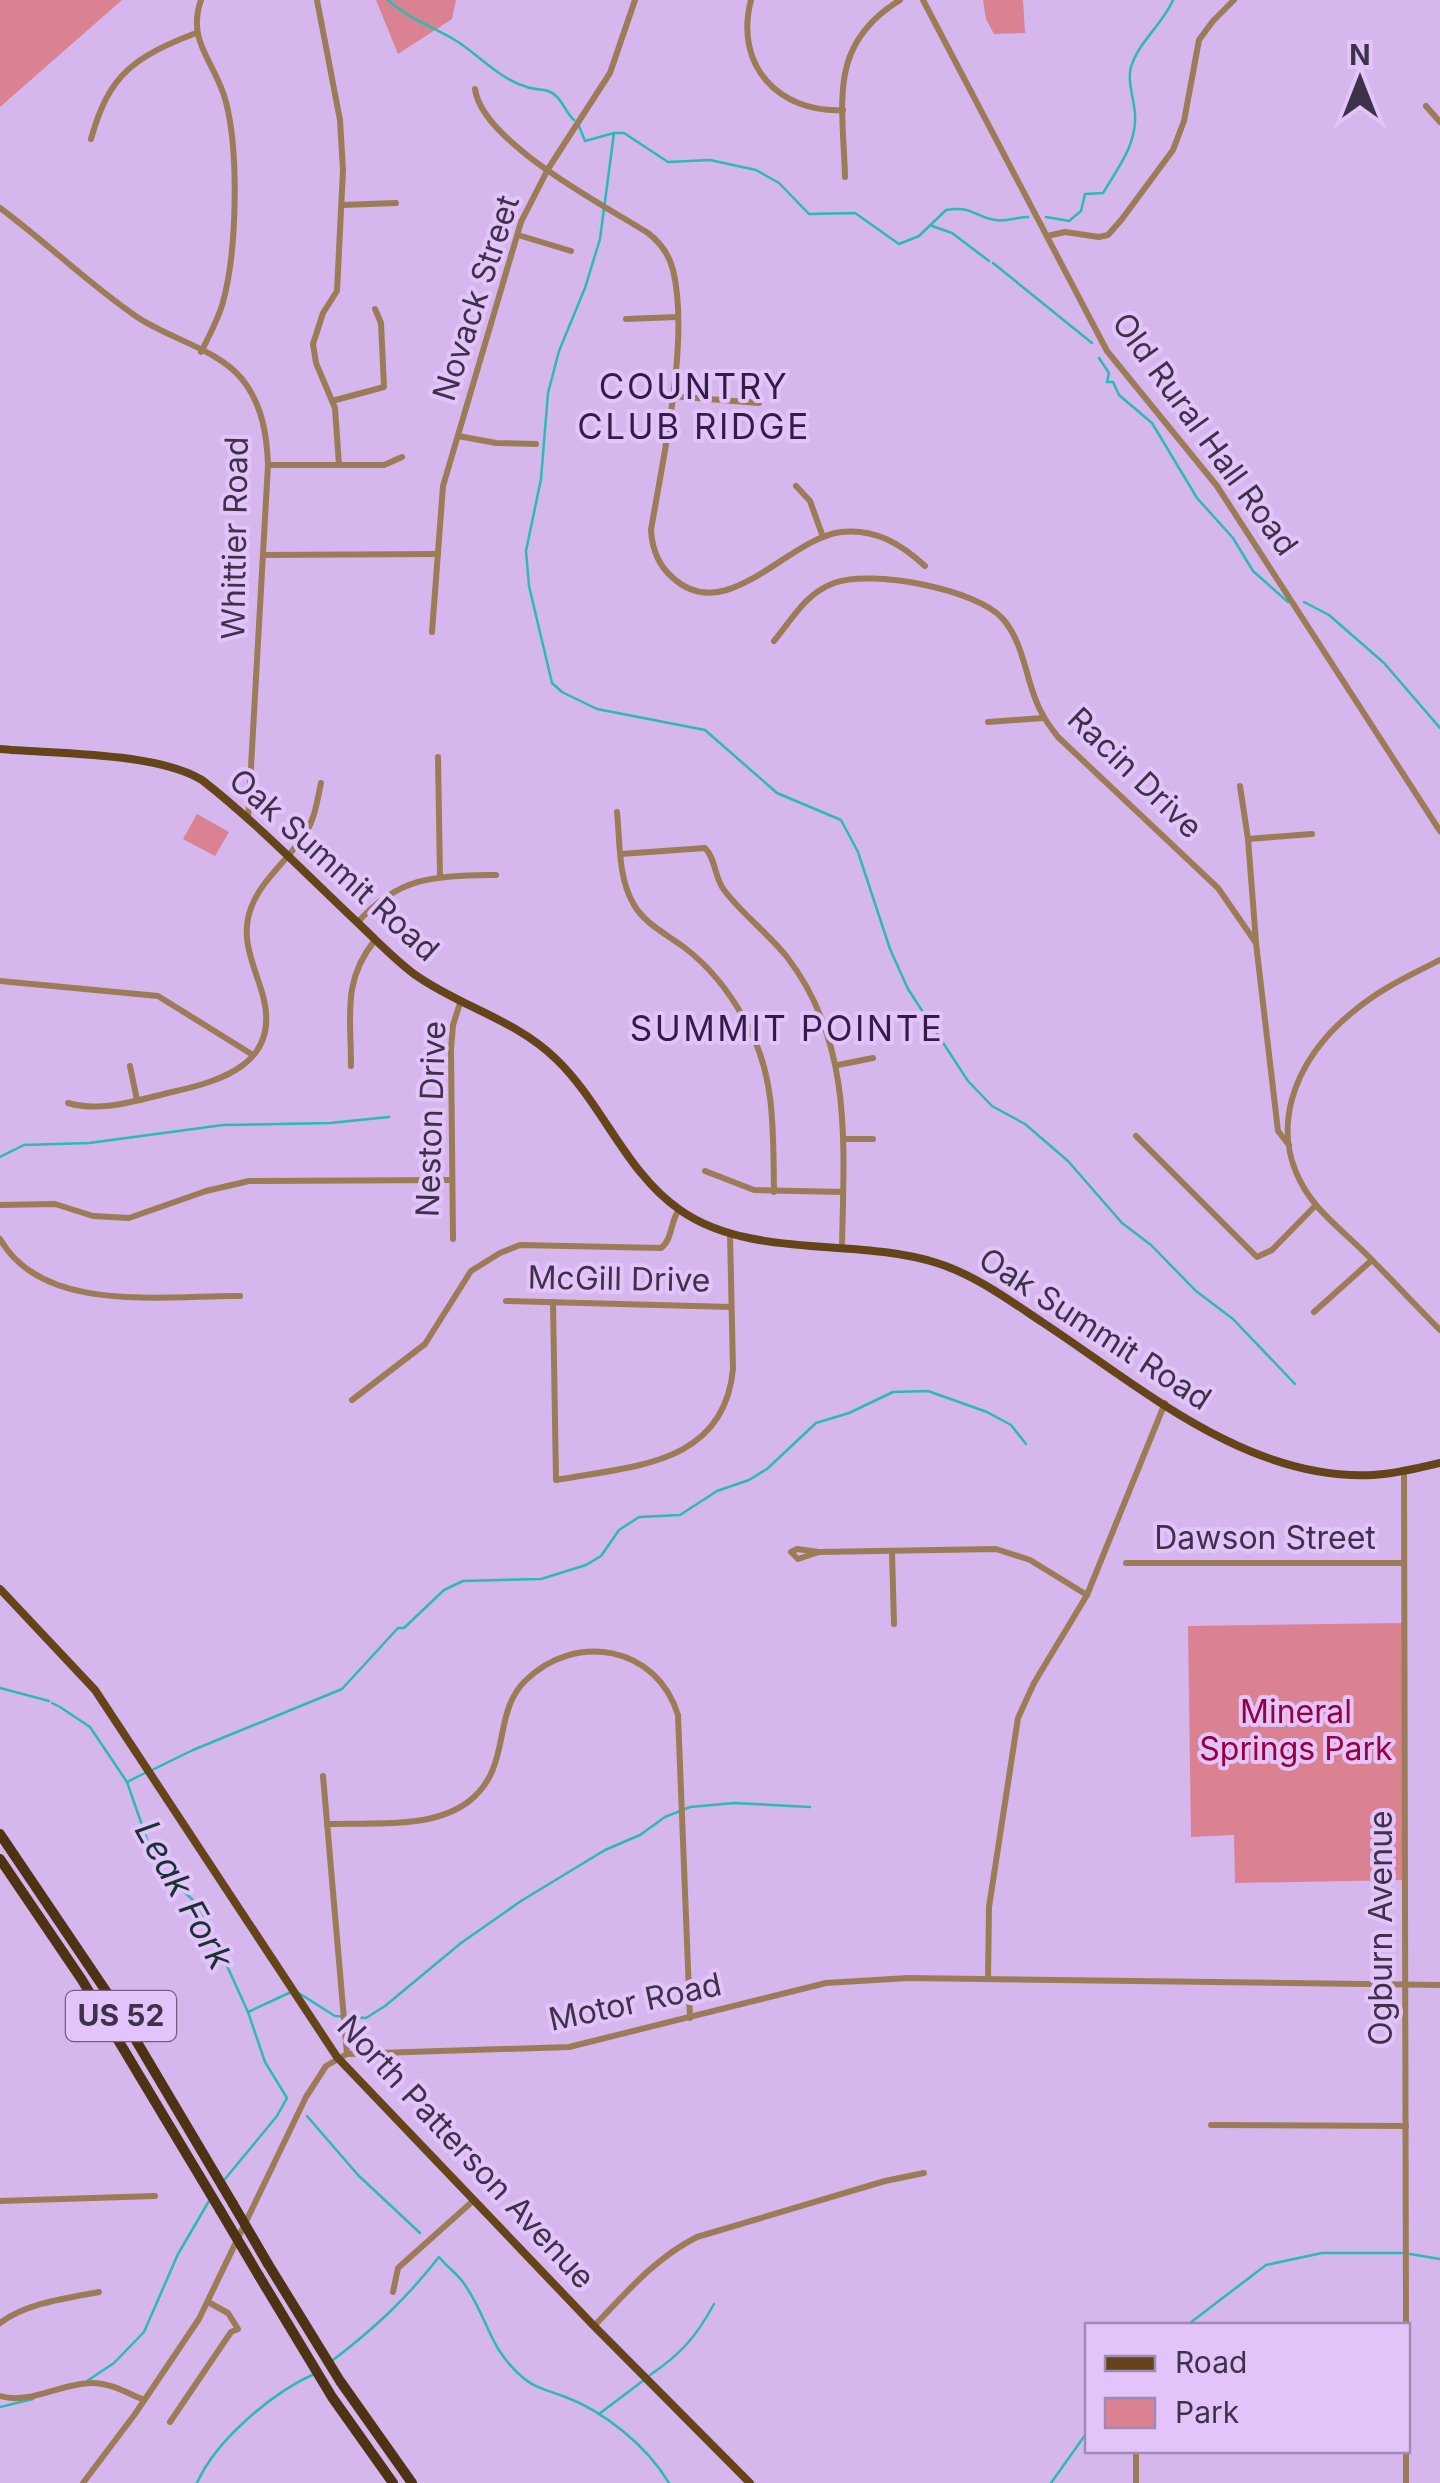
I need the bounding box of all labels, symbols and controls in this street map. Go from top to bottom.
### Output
north arrow [1310,30,1410,130]
text: N [1349,38,1371,72]
street label: Novack Street [424,190,527,405]
street label: Old Rural Hall Road [1104,305,1307,563]
district label: COUNTRY CLUB RIDGE [577,365,811,447]
street label: Whittier Road [213,436,256,640]
street label: Racin Drive [1060,699,1211,846]
street label: Oak Summit Road [221,760,447,969]
district label: SUMMIT POINTE [630,1007,944,1049]
street label: Neston Drive [408,1020,453,1218]
street label: Oak Summit Road [972,1239,1219,1418]
street label: McGill Drive [527,1257,711,1300]
street label: Dawson Street [1154,1518,1376,1557]
park label: Mineral Springs Park [1199,1692,1393,1768]
street label: Ogburn Avenue [1361,1810,1400,2046]
water label: Leak Fork [127,1813,243,1977]
street label: Motor Road [545,1964,725,2039]
road number: US 52 [66,1991,176,2041]
street label: North Patterson Avenue [329,2007,603,2296]
legend [1085,2323,1410,2453]
text: Road [1175,2344,1247,2380]
text: Park [1175,2394,1240,2430]

